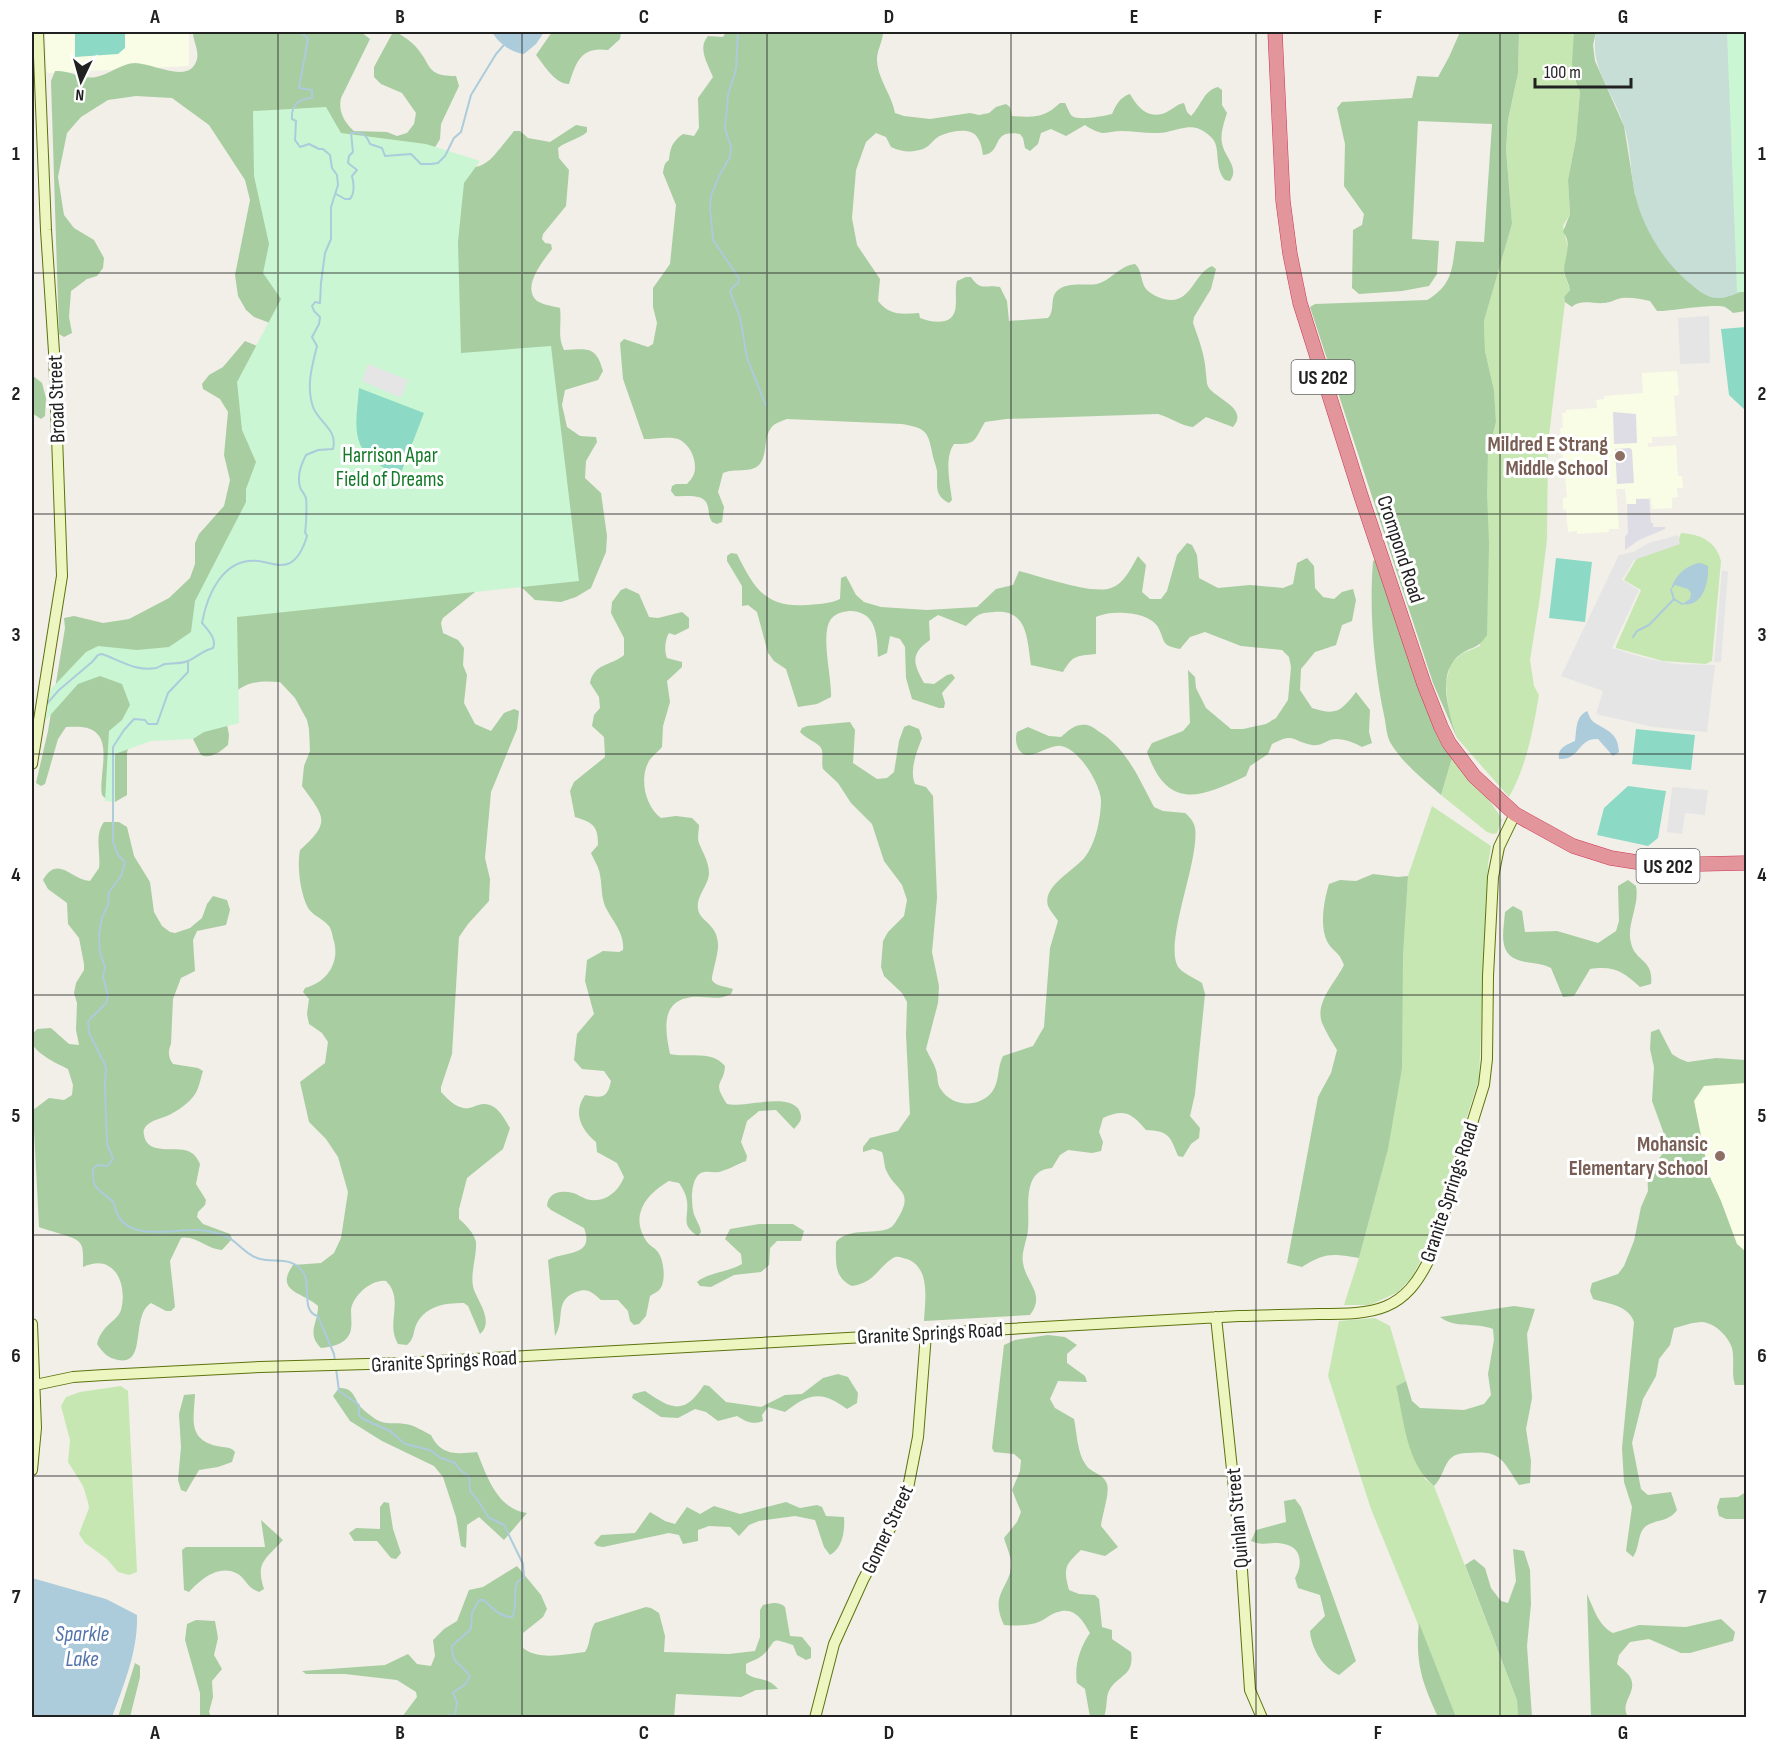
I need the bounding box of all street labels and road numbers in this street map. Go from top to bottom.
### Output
street label: Broad Street [42,354,71,444]
road number: US 202 [1292,360,1354,394]
street label: Crompond Road [1371,492,1430,606]
road number: US 202 [1636,849,1700,883]
street label: Granite Springs Road [1415,1119,1484,1265]
street label: Granite Springs Road [856,1317,1004,1350]
street label: Granite Springs Road [370,1345,518,1378]
street label: Quinlan Street [1221,1467,1254,1569]
street label: Gomer Street [856,1481,919,1577]

